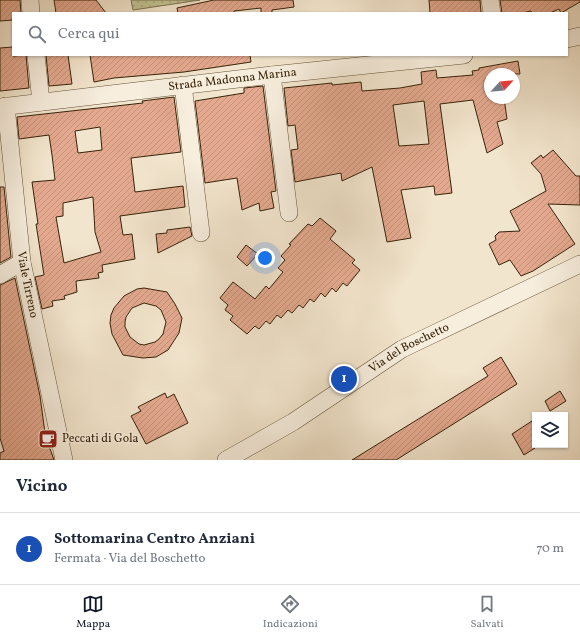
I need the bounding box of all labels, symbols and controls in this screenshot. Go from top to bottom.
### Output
search box [12,12,568,56]
icon: search [26,23,48,45]
text: Cerca qui [58,24,120,45]
street label: Strada Madonna Marina [167,64,297,95]
north arrow [484,68,520,104]
your location [255,248,275,268]
street label: Viale Tirreno [13,250,42,320]
street label: Via del Boschetto [366,320,452,377]
pin: 1 [331,364,357,394]
map controls [532,412,568,448]
button: layers [532,412,568,448]
cafe icon: Peccati di Gola [37,428,59,450]
place label: Peccati di Gola [62,431,139,447]
text: Vicino [16,475,67,498]
text: Sottomarina Centro Anziani [54,529,255,550]
text: 1 [26,540,32,558]
text: 70 m [536,540,564,558]
text: Fermata · Via del Boschetto [54,550,205,568]
tab: Mappa [76,593,110,632]
tab: Indicazioni [263,593,318,632]
tab: Salvati [471,593,504,632]

